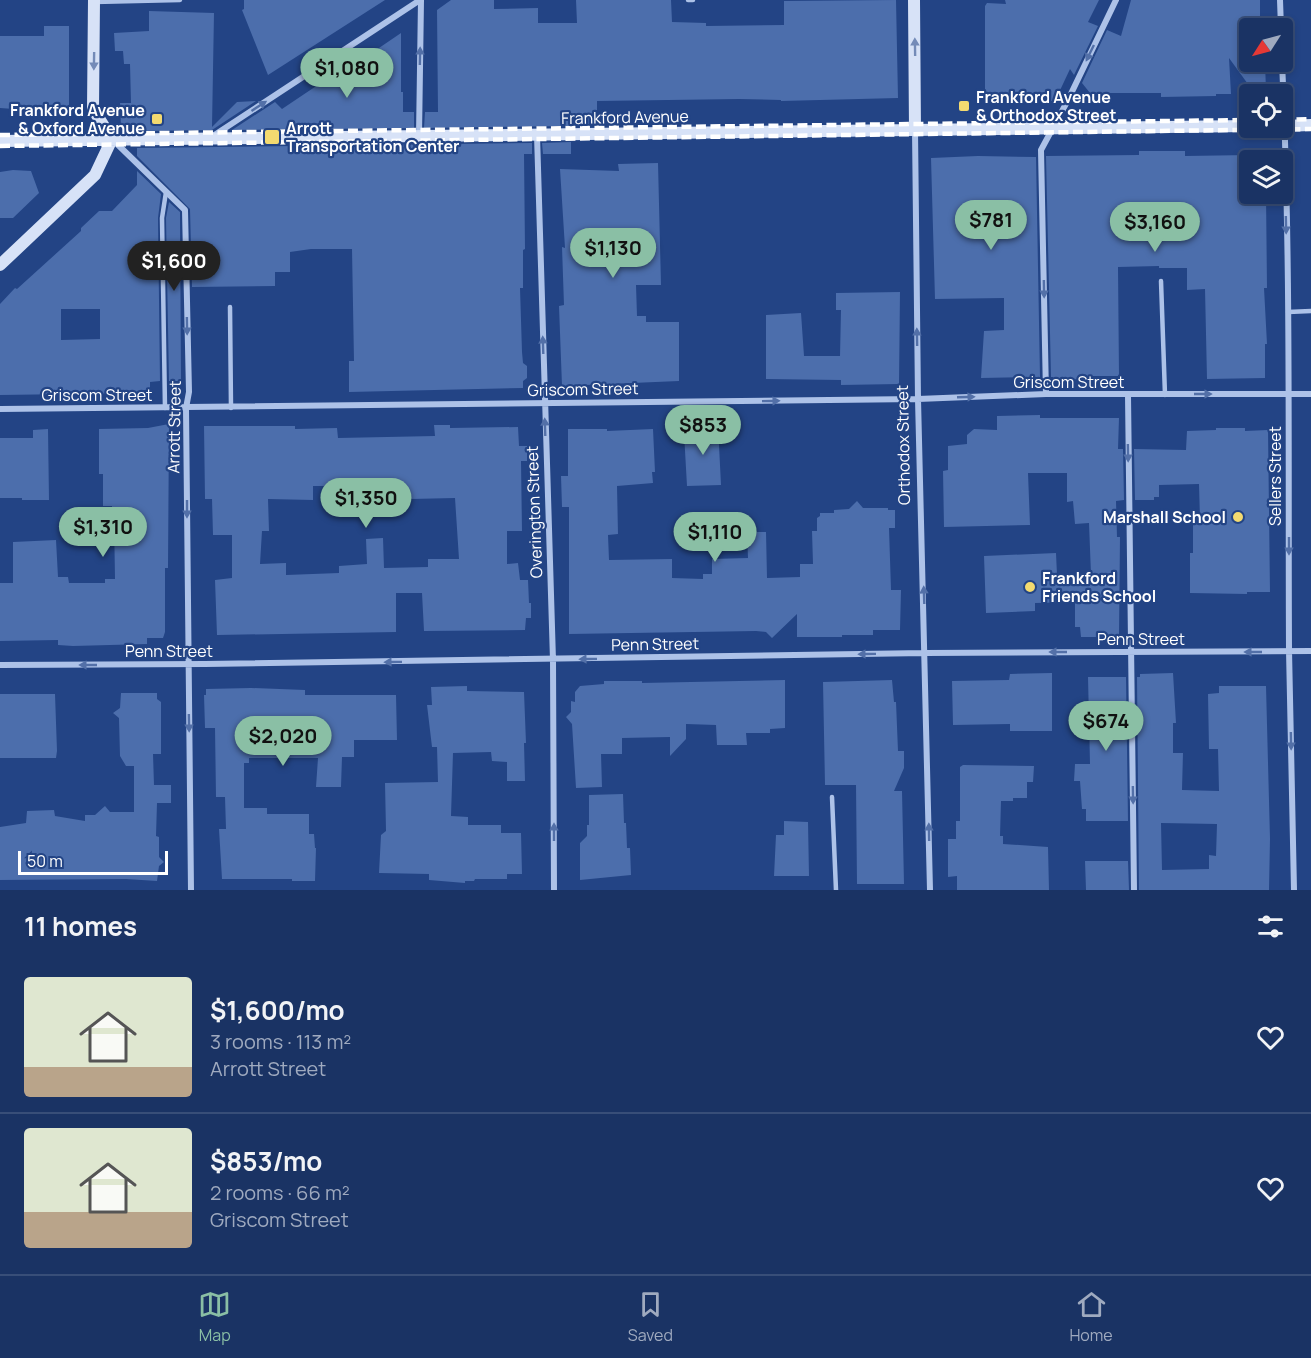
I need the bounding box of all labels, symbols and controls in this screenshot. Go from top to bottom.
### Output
north arrow [1239,18,1293,72]
map controls [1239,18,1293,204]
one-way arrow [910,38,920,57]
one-way arrow [1086,44,1095,61]
one-way arrow [415,47,425,66]
pin: $1,080 [298,48,396,99]
one-way arrow [89,51,99,70]
text: $1,080 [314,54,380,81]
button: locate [1239,84,1293,138]
place label: Frankford Avenue & Orthodox Street [976,86,1117,126]
place label: Frankford Avenue & Oxford Avenue [10,99,145,139]
marker: Frankford Avenue & Orthodox Street [957,99,971,113]
one-way arrow [250,100,266,112]
street label: Frankford Avenue [561,105,689,129]
marker: Frankford Avenue & Oxford Avenue [150,112,164,126]
place label: Arrott Transportation Center [286,117,459,157]
marker: Arrott Transportation Center [263,128,281,146]
button: layers [1239,150,1293,204]
pin: $781 [955,200,1027,251]
pin: $3,160 [1106,202,1204,253]
text: $781 [969,206,1013,233]
text: $3,160 [1124,208,1186,235]
one-way arrow [1282,215,1291,234]
pin: $1,130 [564,228,662,279]
text: $1,130 [584,234,642,261]
pin: $1,600 [125,241,223,292]
text: $1,600 [141,247,207,274]
one-way arrow [1039,280,1049,299]
one-way arrow [183,317,192,336]
one-way arrow [912,328,922,347]
one-way arrow [538,335,547,354]
street label: Griscom Street [1013,371,1125,393]
street label: Griscom Street [527,377,639,401]
street label: Arrott Street [162,380,186,474]
street label: Griscom Street [41,384,153,406]
street label: Orthodox Street [891,385,915,505]
one-way arrow [1193,389,1212,399]
one-way arrow [956,393,975,402]
one-way arrow [761,396,780,406]
pin: $853 [667,405,739,456]
text: $853 [679,411,727,438]
one-way arrow [540,417,550,436]
street label: Sellers Street [1264,426,1286,526]
one-way arrow [1124,444,1133,463]
street label: Overington Street [521,445,547,579]
pin: $1,350 [317,478,415,529]
text: $1,350 [334,484,398,511]
one-way arrow [182,499,192,518]
place label: Marshall School [1103,506,1226,528]
pin: $1,310 [54,507,152,558]
marker: Marshall School [1231,510,1245,524]
pin: $1,110 [666,512,764,563]
text: $1,310 [73,513,133,540]
text: $1,110 [688,518,742,545]
one-way arrow [1284,536,1294,555]
place label: Frankford Friends School [1042,567,1156,607]
marker: Frankford Friends School [1023,580,1037,594]
one-way arrow [919,585,928,604]
street label: Penn Street [1097,628,1185,650]
street label: Penn Street [611,632,699,656]
street label: Penn Street [125,640,213,662]
one-way arrow [1243,647,1262,657]
one-way arrow [1048,648,1067,657]
one-way arrow [857,650,876,659]
one-way arrow [578,654,597,664]
one-way arrow [383,657,402,667]
one-way arrow [78,660,97,670]
pin: $674 [1070,701,1142,752]
text: $674 [1082,707,1130,734]
one-way arrow [184,713,194,732]
pin: $2,020 [234,716,332,767]
text: $2,020 [249,722,317,749]
one-way arrow [1286,731,1296,750]
one-way arrow [1128,786,1137,805]
one-way arrow [549,822,559,841]
one-way arrow [924,822,934,841]
scale bar [18,848,168,876]
text: 50 m [27,850,63,872]
text: 11 homes [24,908,137,944]
icon: filters [1254,910,1287,943]
text: $1,600/mo [210,992,345,1028]
icon: home [72,1001,144,1073]
icon: heart [1254,1021,1287,1054]
text: 3 rooms · 113 m² [210,1028,351,1055]
text: Arrott Street [210,1055,326,1082]
text: $853/mo [210,1143,322,1179]
icon: home [72,1152,144,1224]
icon: heart [1254,1172,1287,1205]
text: 2 rooms · 66 m² [210,1179,350,1206]
text: Griscom Street [210,1206,349,1233]
tab: Map [198,1288,231,1346]
tab: Saved [628,1288,673,1346]
tab: Home [1069,1288,1113,1346]

